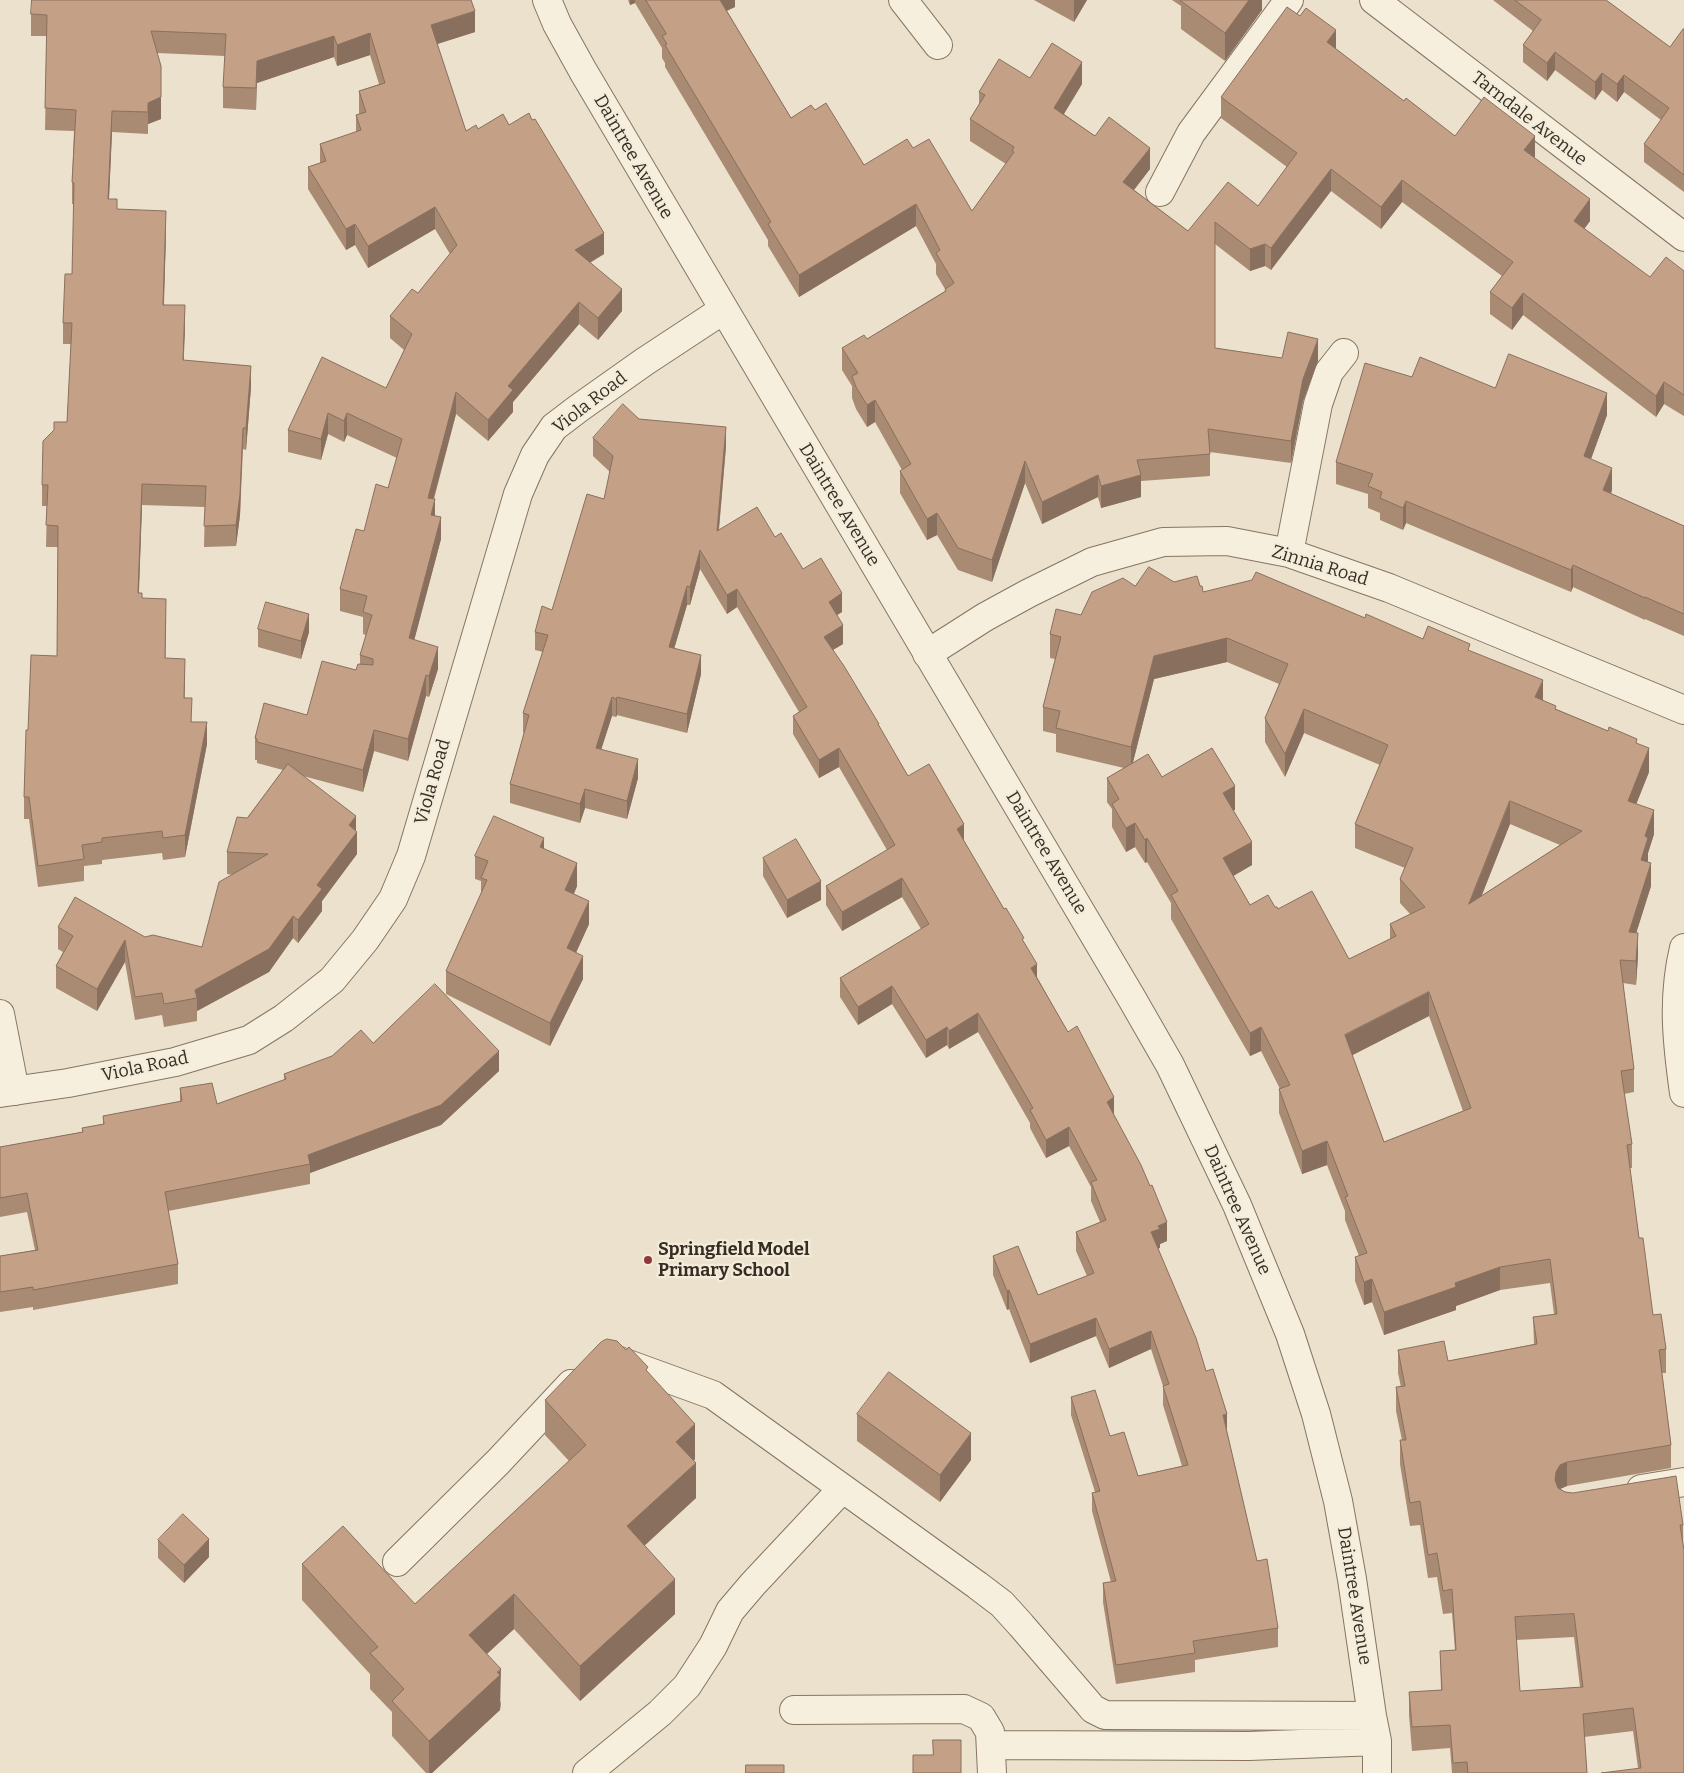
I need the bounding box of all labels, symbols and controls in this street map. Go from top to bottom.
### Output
street label: Tarndale Avenue [1467,67,1591,171]
street label: Daintree Avenue [589,91,677,223]
street label: Viola Road [549,367,631,439]
street label: Daintree Avenue [794,440,884,570]
street label: Zinnia Road [1269,541,1371,591]
street label: Viola Road [410,737,456,827]
street label: Daintree Avenue [1001,788,1091,918]
street label: Viola Road [100,1047,190,1087]
street label: Daintree Avenue [1199,1142,1275,1278]
place label: Springfield Model Primary School [658,1239,810,1282]
marker: Springfield Model Primary School [642,1254,654,1266]
street label: Daintree Avenue [1332,1525,1376,1667]

